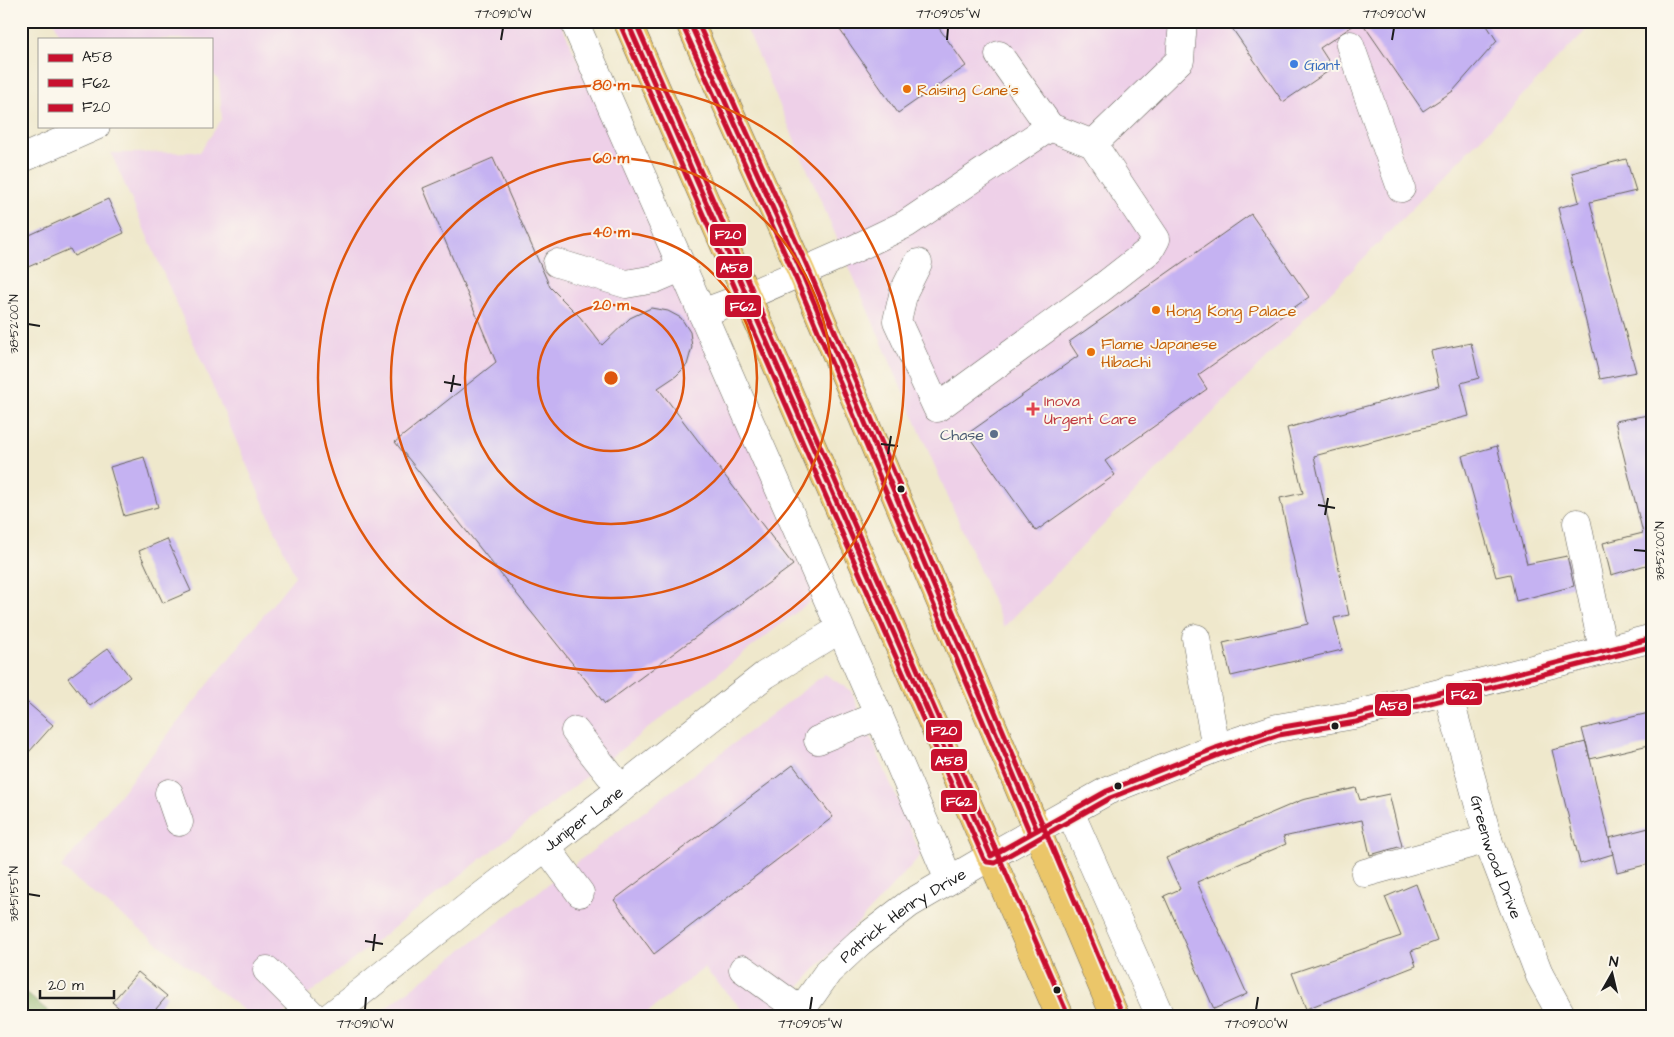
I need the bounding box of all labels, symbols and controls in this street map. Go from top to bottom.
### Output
text: 77°09'10"W [475,6,532,23]
text: 77°09'05"W [916,6,981,23]
text: 77°09'00"W [1362,6,1426,23]
legend [38,38,212,128]
text: A58 [82,47,112,68]
place label: Giant [1304,54,1341,76]
marker: Giant [1288,58,1300,70]
text: F62 [82,73,111,94]
text: 80 m [593,75,630,96]
place label: Raising Cane's [917,79,1019,102]
marker: Raising Cane's [901,83,913,95]
text: F20 [82,97,111,118]
text: 60 m [593,148,630,169]
text: 40 m [592,222,630,243]
line badge: F20 [709,223,747,247]
text: F20 [715,225,741,245]
line badge: A58 [715,255,753,279]
text: A58 [720,258,748,278]
text: 38°52'00"N [6,294,23,354]
line badge: F62 [724,294,762,318]
text: 20 m [592,295,629,316]
text: F62 [730,297,757,317]
place label: Hong Kong Palace [1166,300,1297,323]
marker: Hong Kong Palace [1150,304,1162,316]
place label: Flame Japanese Hibachi [1101,333,1218,373]
marker: Flame Japanese Hibachi [1085,346,1097,358]
centre of rings [602,369,620,387]
place label: Inova Urgent Care [1044,390,1137,431]
marker: Inova Urgent Care [1026,402,1040,416]
place label: Chase [940,424,984,446]
marker: Chase [988,428,1000,440]
unlabelled marker [896,484,906,494]
text: 38°52'00"N [1652,521,1669,581]
line badge: F62 [1445,682,1483,706]
text: F62 [1451,685,1478,705]
line badge: A58 [1374,693,1412,717]
text: A58 [1379,696,1407,716]
line badge: F20 [925,719,963,743]
text: F20 [931,721,957,741]
unlabelled marker [1330,721,1340,731]
line badge: A58 [930,748,968,772]
text: A58 [935,751,963,771]
street label: Juniper Lane [539,781,628,857]
unlabelled marker [1113,781,1123,791]
line badge: F62 [940,789,978,813]
text: F62 [946,792,973,812]
street label: Greenwood Drive [1464,793,1527,922]
street label: Patrick Henry Drive [835,863,971,968]
text: 38°51'55"N [6,866,23,922]
north arrow [1586,950,1636,1000]
text: N [1608,952,1620,973]
scale bar [40,967,114,999]
text: 20 m [48,975,84,996]
unlabelled marker [1052,985,1062,995]
text: 77°09'10"W [337,1016,394,1033]
text: 77°09'05"W [778,1016,843,1033]
text: 77°09'00"W [1224,1016,1288,1033]

